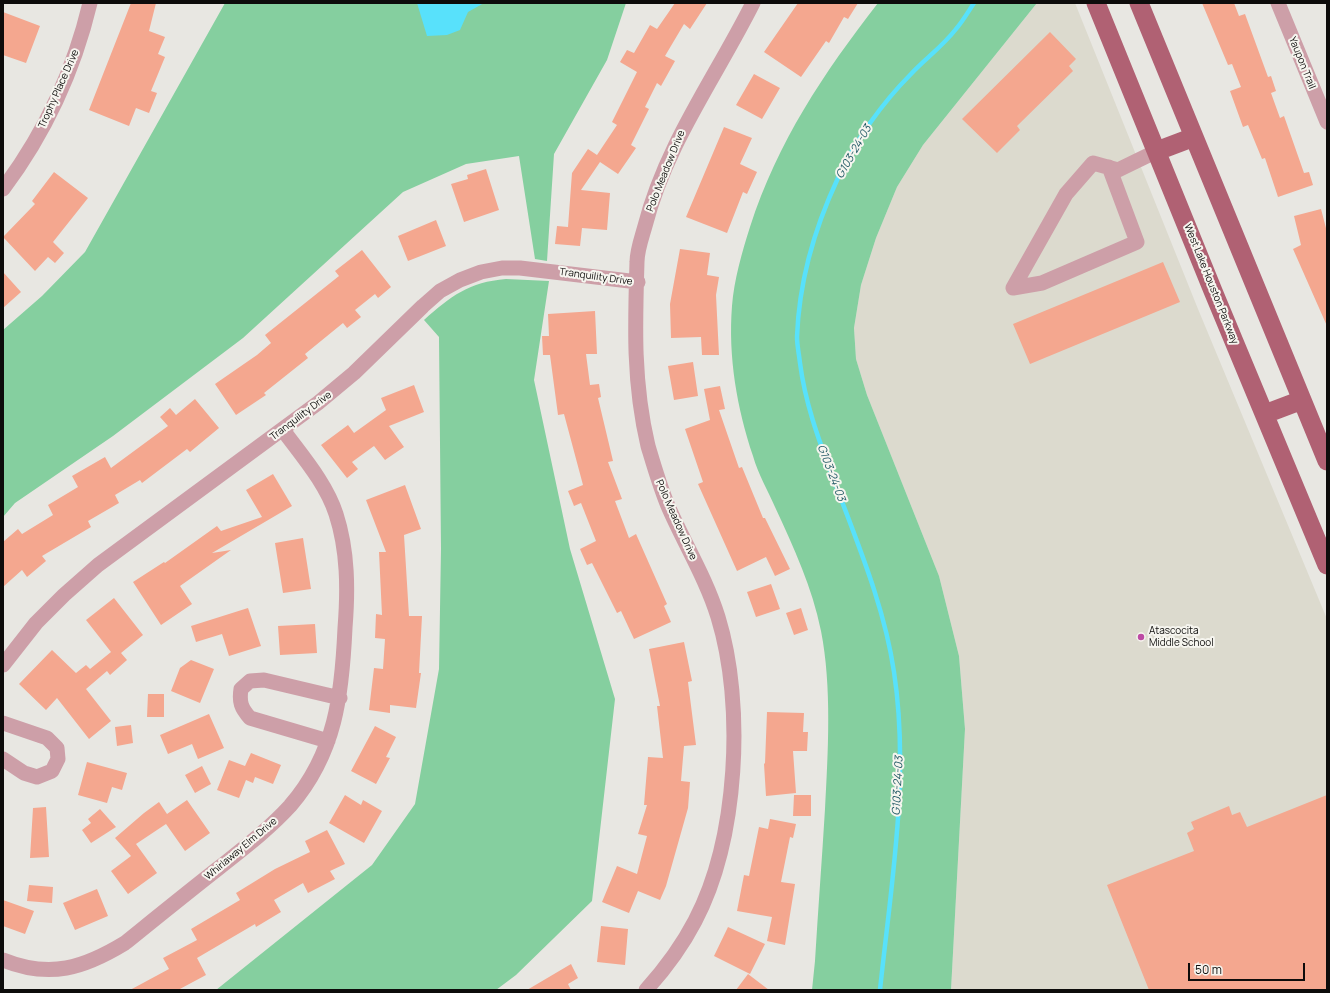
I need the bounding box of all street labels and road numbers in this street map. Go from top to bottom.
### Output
street label: Yaupon Trail [1286,35,1318,91]
street label: Trophy Place Drive [36,48,82,130]
street label: Polo Meadow Drive [644,129,688,213]
street label: West Lake Houston Parkway [1181,222,1241,346]
street label: Tranquility Drive [559,266,633,288]
street label: Tranquility Drive [268,389,334,443]
street label: Polo Meadow Drive [653,478,699,562]
street label: Whirlaway Elm Drive [202,815,280,883]

